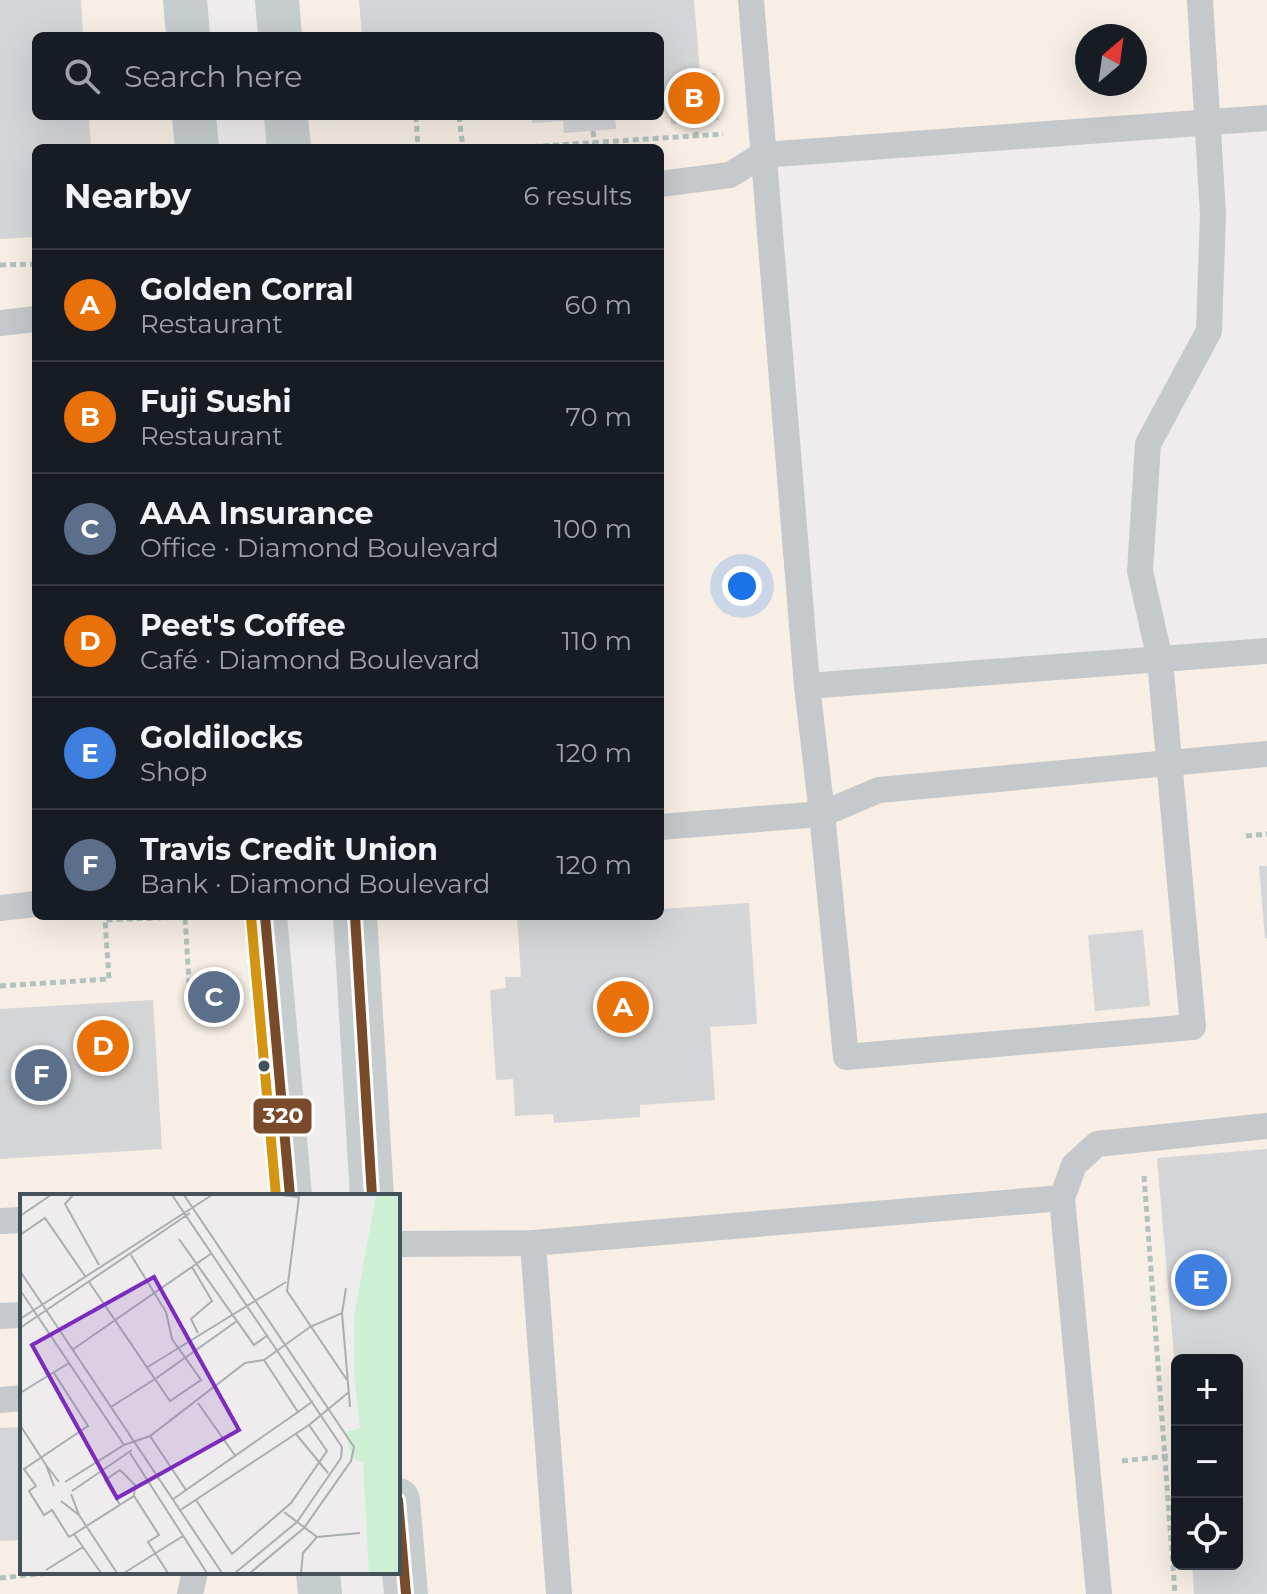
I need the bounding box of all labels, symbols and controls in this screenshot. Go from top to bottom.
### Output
north arrow [1075,24,1147,96]
search box [32,32,664,120]
icon: search [60,54,104,98]
text: Search here [124,58,302,95]
pin: B [668,68,720,128]
text: Nearby [64,175,191,217]
text: 6 results [523,180,632,212]
text: Golden Corral [140,271,354,308]
text: A [80,289,100,321]
text: 60 m [565,289,632,321]
text: Restaurant [140,308,283,340]
text: Fuji Sushi [140,383,292,420]
text: B [80,401,100,433]
text: 70 m [566,401,632,433]
text: Restaurant [140,420,283,452]
text: AAA Insurance [140,495,374,532]
text: C [81,513,99,545]
text: 100 m [554,513,632,545]
text: Office · Diamond Boulevard [140,532,499,564]
your location [722,566,762,606]
text: Peet's Coffee [140,607,346,644]
text: D [79,625,101,657]
text: 110 m [562,625,632,657]
text: Café · Diamond Boulevard [140,644,480,676]
text: Goldilocks [140,719,303,756]
text: E [81,737,99,769]
text: 120 m [556,737,632,769]
text: Shop [140,756,208,788]
text: Travis Credit Union [140,831,438,868]
text: F [82,849,98,881]
text: 120 m [556,849,632,881]
text: Bank · Diamond Boulevard [140,868,490,900]
pin: C [188,967,240,1027]
pin: A [597,977,649,1037]
pin: D [77,1016,129,1076]
pin: F [15,1045,67,1105]
unlabelled marker [256,1058,272,1074]
line badge: 320 [252,1097,313,1135]
text: 320 [262,1102,303,1129]
inset map [20,1194,400,1574]
pin: E [1175,1250,1227,1310]
map controls [1171,1354,1243,1570]
button: + [1171,1354,1243,1426]
button: − [1171,1426,1243,1498]
button: locate [1171,1498,1243,1570]

